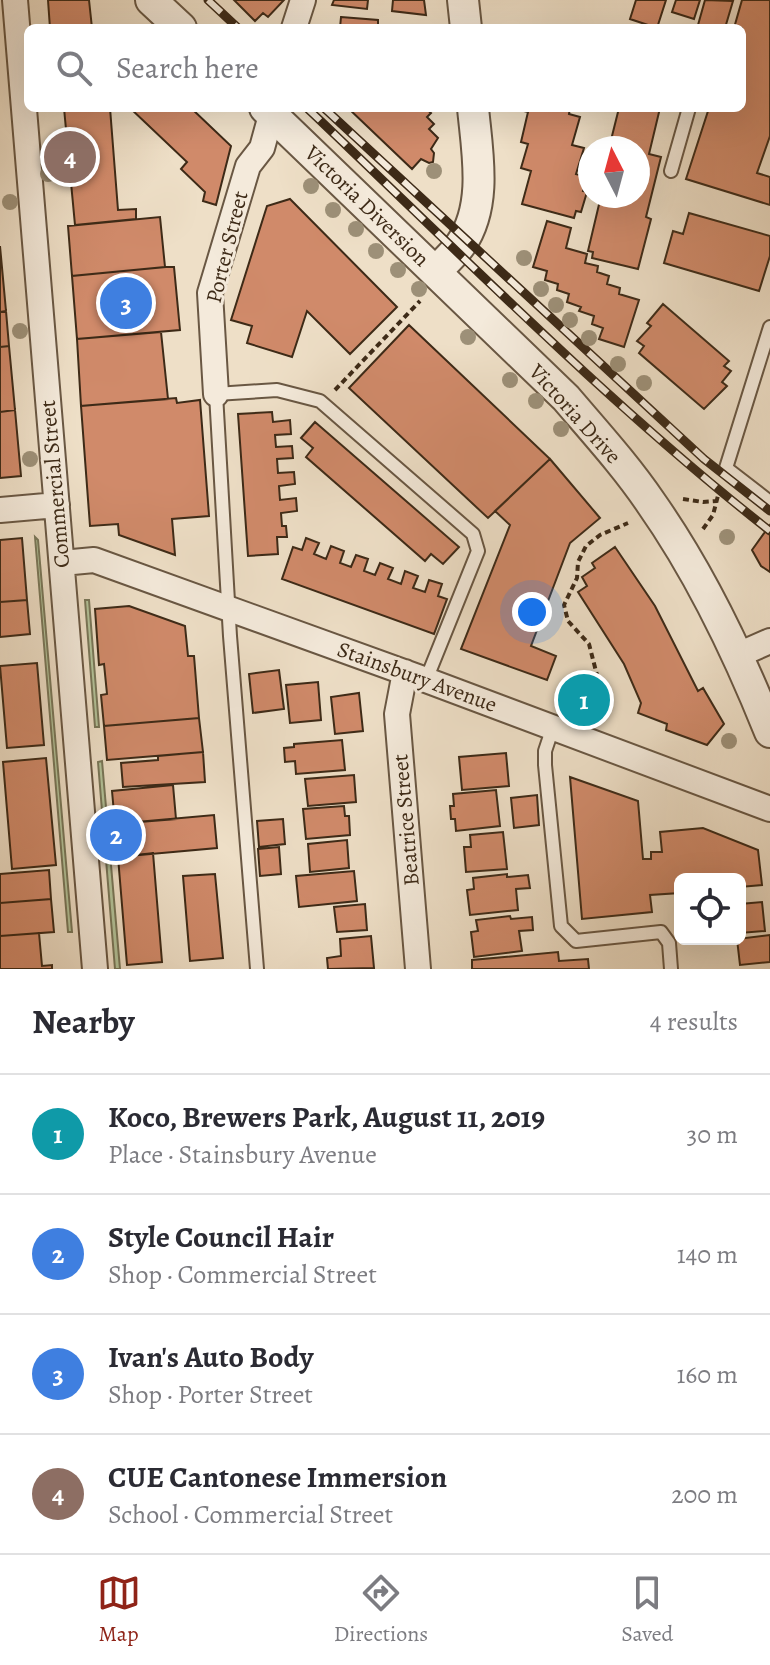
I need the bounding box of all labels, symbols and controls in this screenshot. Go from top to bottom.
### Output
search box [24,24,746,112]
icon: search [52,46,96,90]
text: Search here [116,48,259,88]
pin: 4 [44,127,96,187]
north arrow [578,136,650,208]
street label: Victoria Diversion [297,138,436,273]
street label: Porter Street [199,188,255,306]
pin: 3 [100,273,152,333]
street label: Victoria Drive [521,357,628,470]
street label: Commercial Street [33,399,77,569]
your location [512,592,552,632]
street label: Stainsbury Avenue [333,634,501,720]
pin: 1 [558,670,610,730]
street label: Beatrice Street [385,753,427,887]
pin: 2 [90,805,142,865]
map controls [674,873,746,945]
button: locate [674,873,746,945]
text: Nearby [32,998,135,1045]
text: 4 results [650,1004,738,1039]
text: Koco, Brewers Park, August 11, 2019 [108,1097,545,1137]
text: 1 [53,1117,63,1152]
text: 30 m [687,1117,738,1152]
text: Place · Stainsbury Avenue [108,1137,377,1172]
text: Style Council Hair [108,1217,334,1257]
text: 2 [52,1237,64,1272]
text: 140 m [677,1237,738,1272]
text: Shop · Commercial Street [108,1257,377,1292]
text: Ivan's Auto Body [108,1337,313,1377]
text: 3 [52,1357,64,1392]
text: 160 m [676,1357,738,1392]
text: Shop · Porter Street [108,1377,313,1412]
text: CUE Cantonese Immersion [108,1457,447,1497]
text: 4 [52,1477,64,1512]
text: 200 m [671,1477,738,1512]
text: School · Commercial Street [108,1497,393,1532]
tab: Map [97,1571,141,1649]
tab: Directions [334,1571,428,1649]
tab: Saved [621,1571,673,1649]

